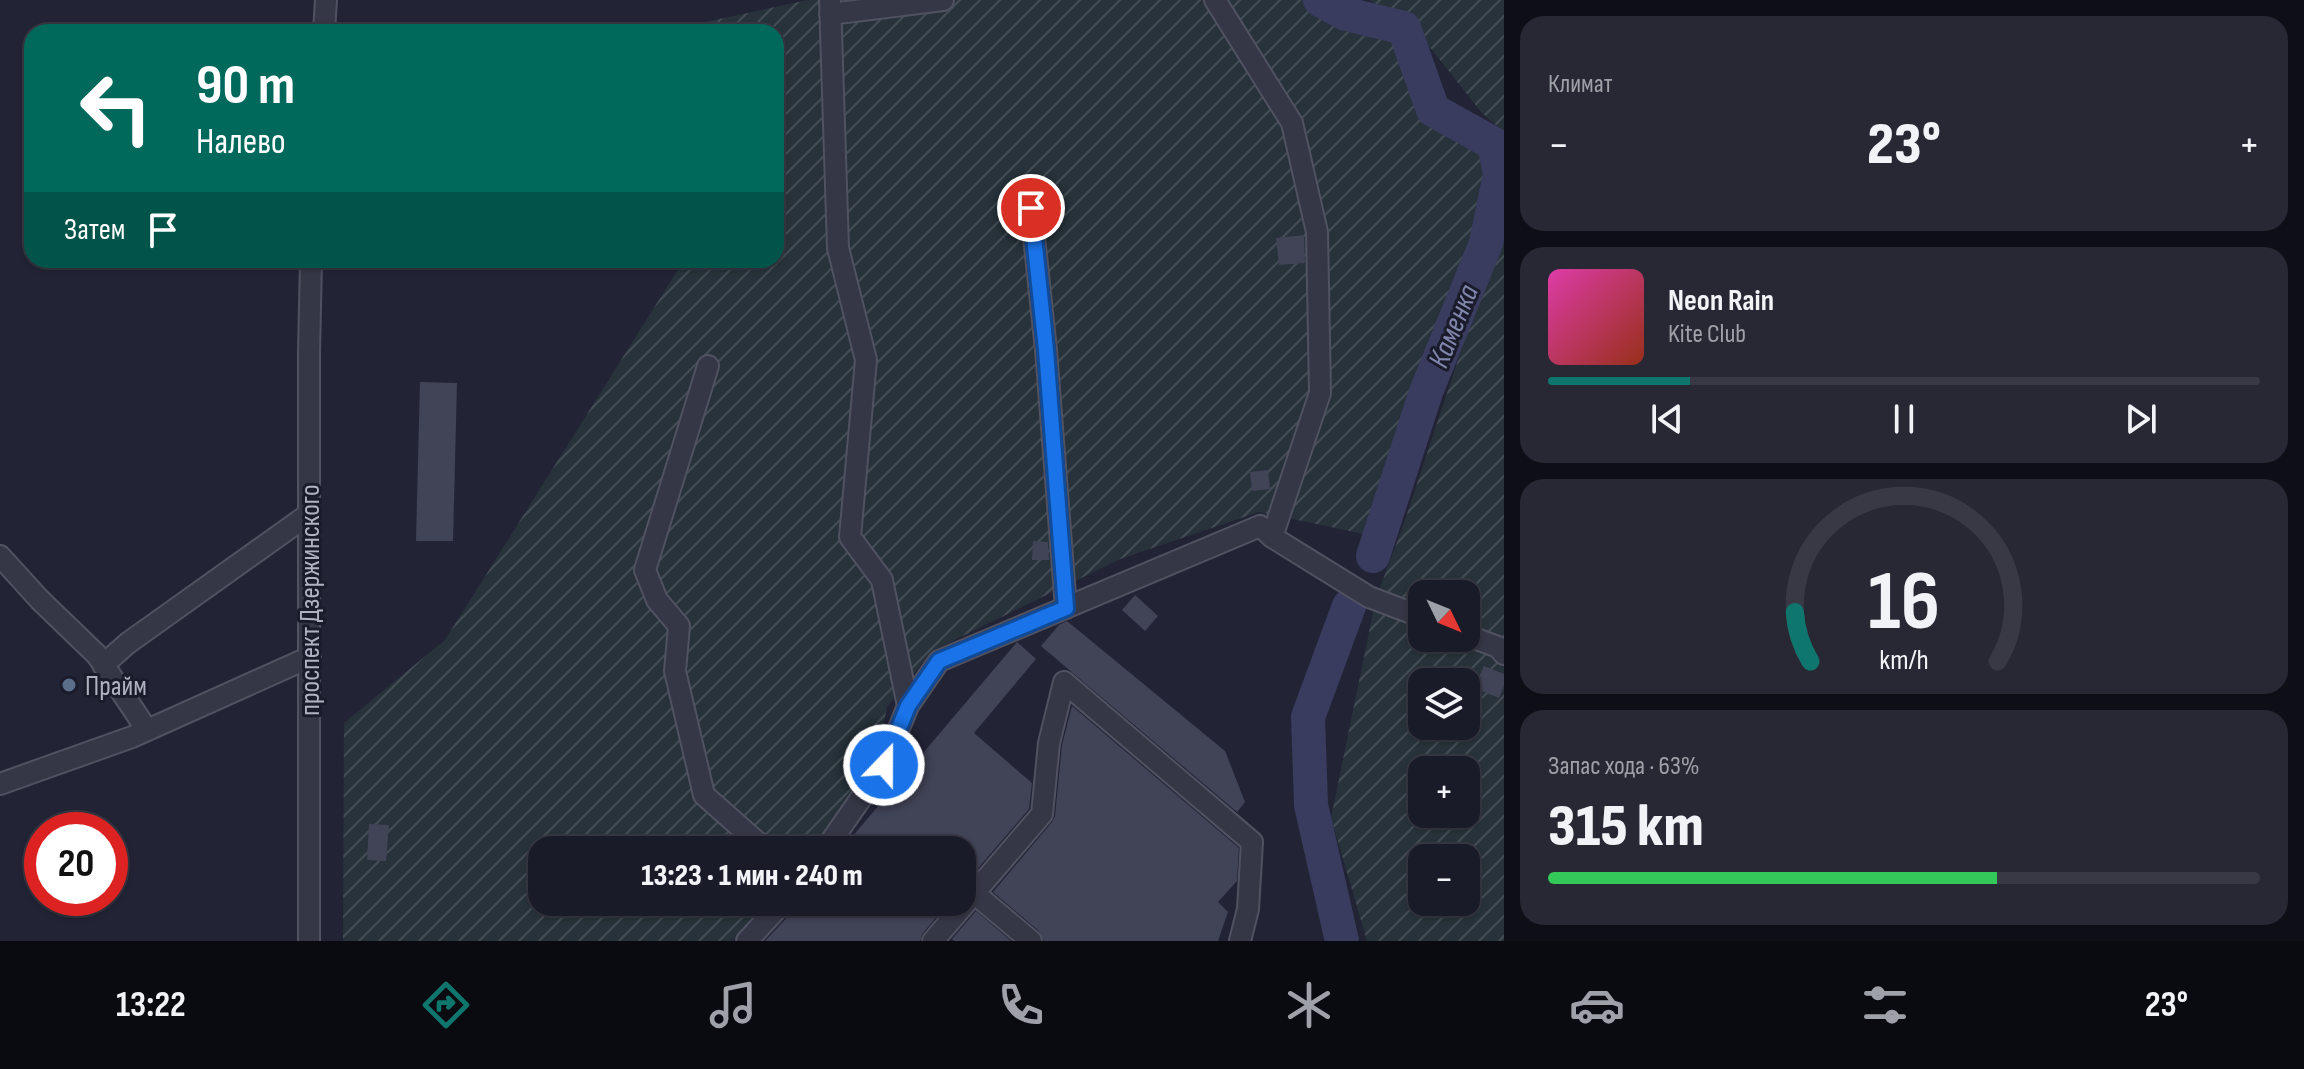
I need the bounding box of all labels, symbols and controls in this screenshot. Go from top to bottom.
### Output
text: 90 m [196,53,295,120]
icon: left [64,56,168,160]
text: Климат [1548,69,1612,100]
text: 23° [1867,109,1941,181]
text: − [1548,119,1570,172]
text: + [2238,119,2260,172]
text: Налево [196,121,286,164]
pin [997,174,1065,242]
icon: arrive [1009,186,1053,230]
icon: arrive [141,208,185,252]
text: Затем [64,212,125,248]
water label: Каменка [1421,280,1487,373]
text: Neon Rain [1668,283,1774,319]
text: Kite Club [1668,319,1746,350]
icon: previous [1645,397,1689,441]
icon: pause [1882,397,1926,441]
icon: next [2119,397,2163,441]
street label: проспект Дзержинского [294,484,327,716]
text: 16 [1868,553,1940,653]
north arrow [1408,580,1480,652]
map controls [1408,580,1480,916]
text: km/h [1879,643,1929,678]
button: layers [1408,668,1480,740]
place label: Прайм [85,670,147,703]
marker: Прайм [60,676,78,694]
position arrow [842,723,926,807]
text: Запас хода · 63% [1548,751,1700,782]
button: + [1408,756,1480,828]
text: 315 km [1548,791,1704,863]
speed limit sign: 20 [24,812,128,916]
button: − [1408,844,1480,916]
text: 13:23 · 1 мин · 240 m [641,858,863,894]
icon: directions [418,977,474,1033]
icon: music [705,977,761,1033]
icon: phone [993,977,1049,1033]
icon: climate [1281,977,1337,1033]
icon: car [1569,977,1625,1033]
icon: filters [1857,977,1913,1033]
text: 13:22 [116,984,186,1027]
text: 23° [2145,984,2188,1027]

